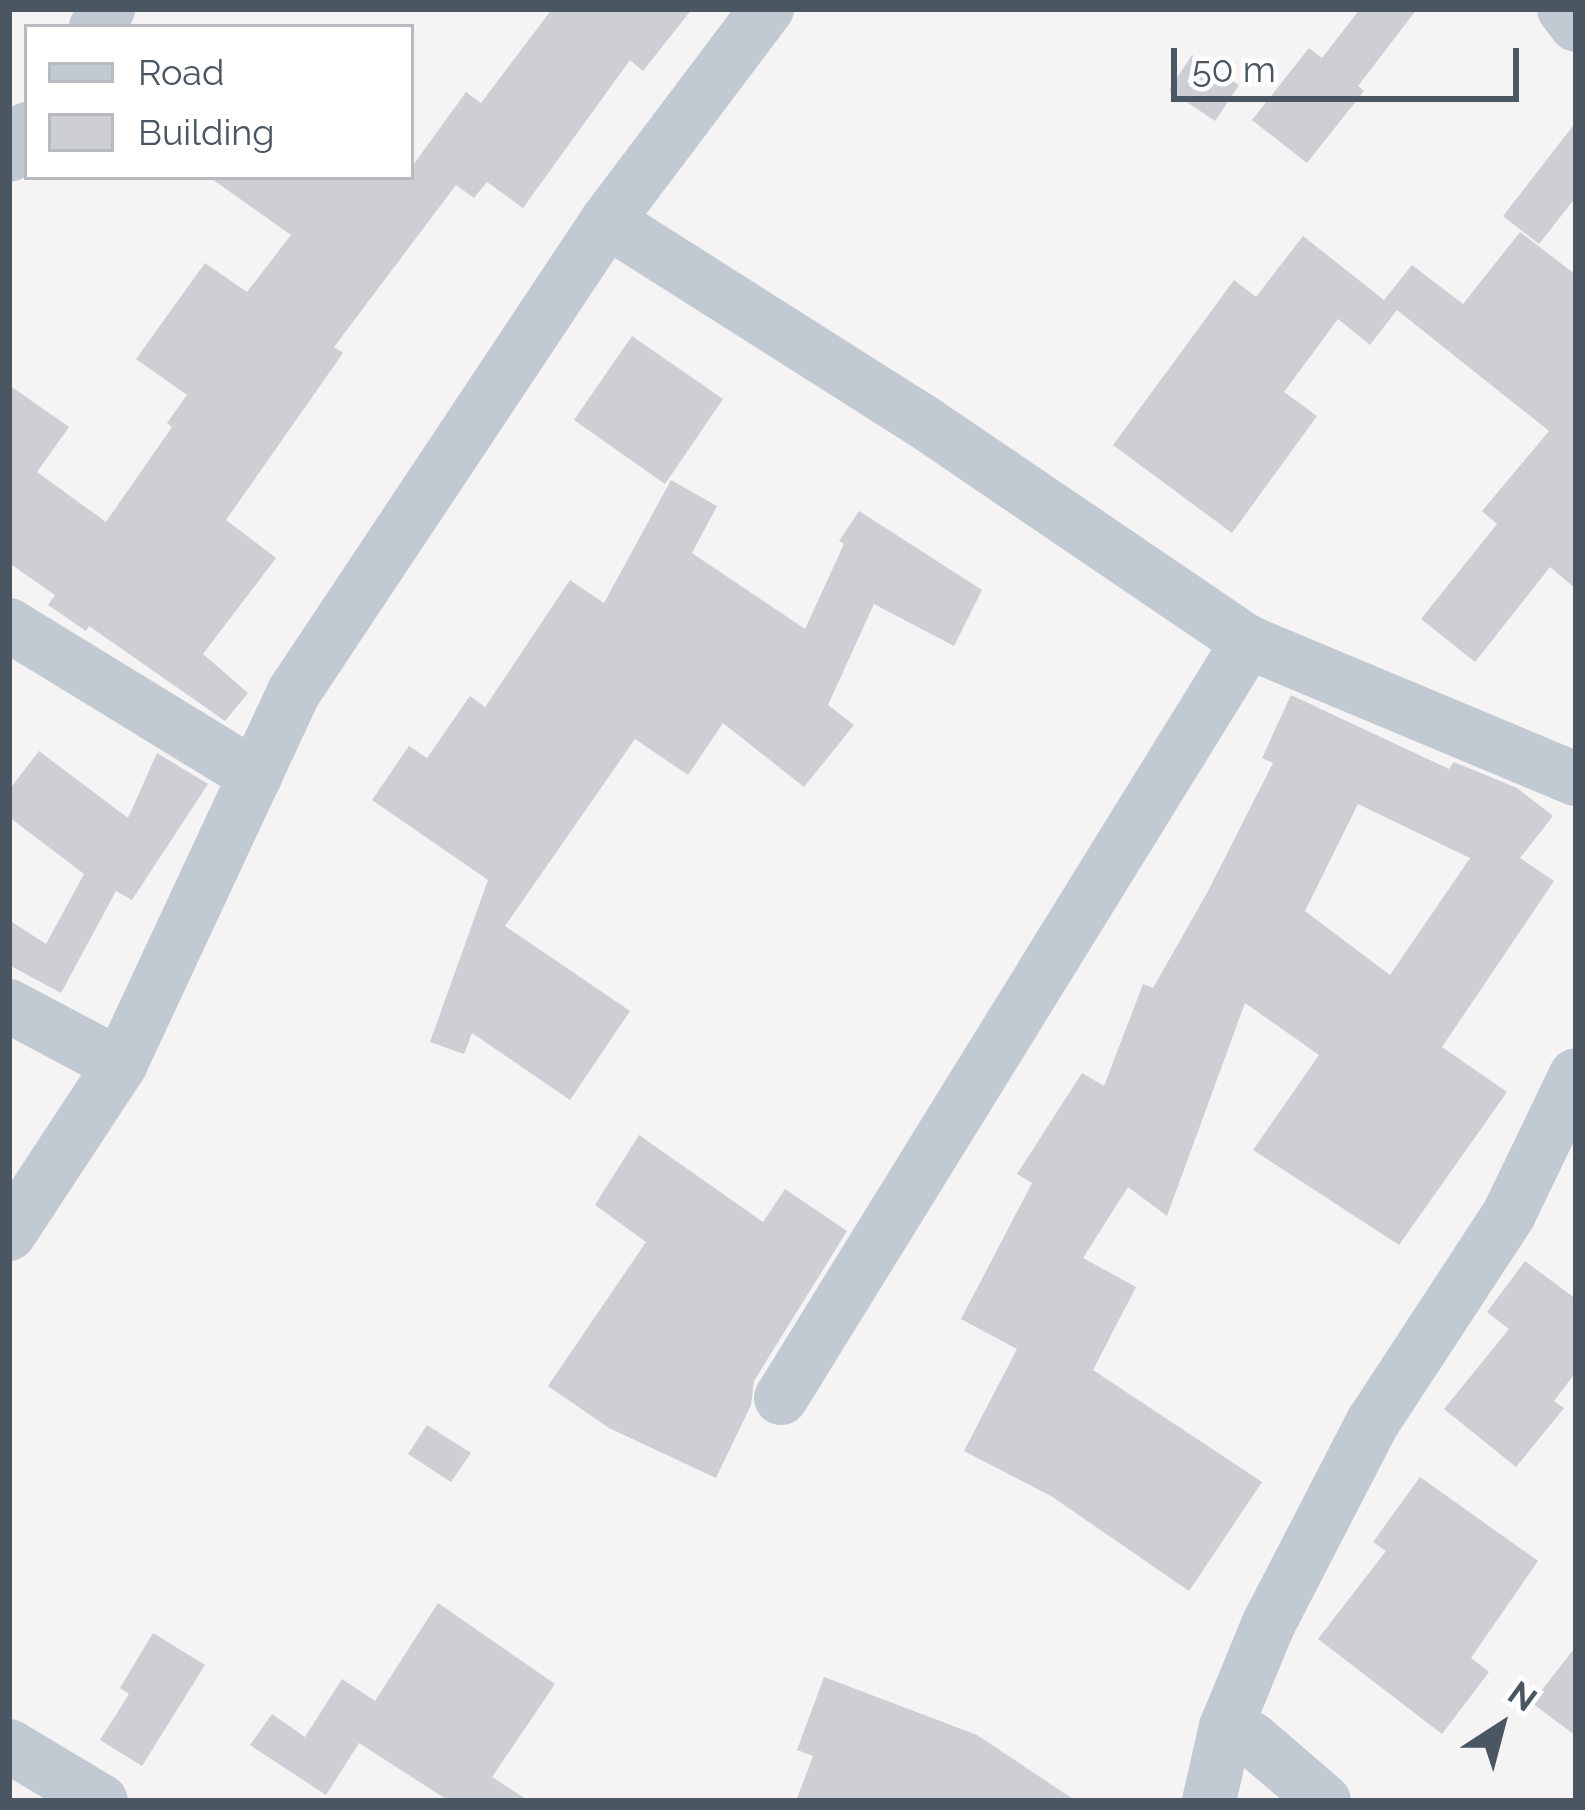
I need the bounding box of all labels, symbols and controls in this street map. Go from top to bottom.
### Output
legend [24,24,414,180]
scale bar [1177,24,1525,98]
text: 50 m [1192,48,1276,90]
text: Road [138,51,224,93]
text: Building [138,111,274,153]
north arrow [1441,1666,1561,1786]
text: N [1501,1673,1544,1720]

